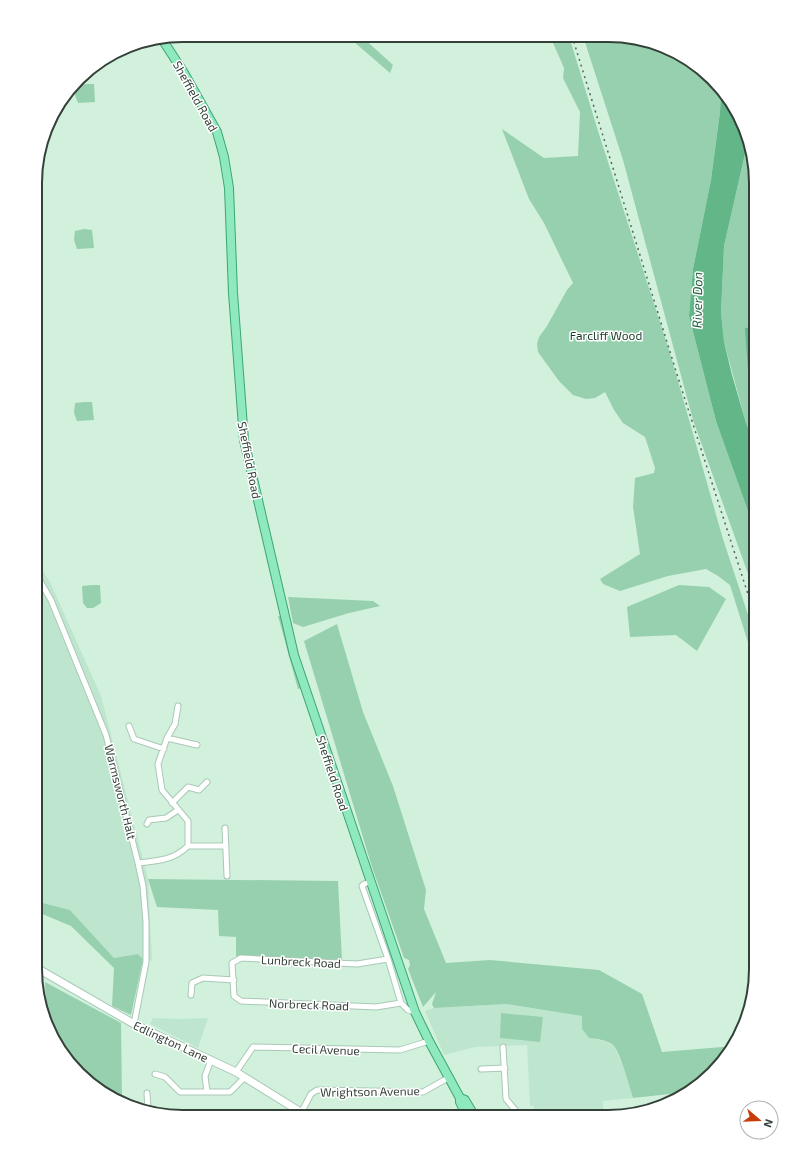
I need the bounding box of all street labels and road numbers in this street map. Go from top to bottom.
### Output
street label: Sheffield Road [171,58,221,134]
street label: Sheffield Road [236,420,264,500]
street label: Sheffield Road [314,734,352,812]
street label: Warmsworth Halt [102,743,140,841]
street label: Lunbreck Road [261,952,341,970]
street label: Norbreck Road [269,996,349,1012]
street label: Edlington Lane [131,1018,211,1064]
street label: Cecil Avenue [292,1041,360,1057]
street label: Wrightson Avenue [320,1083,420,1099]

